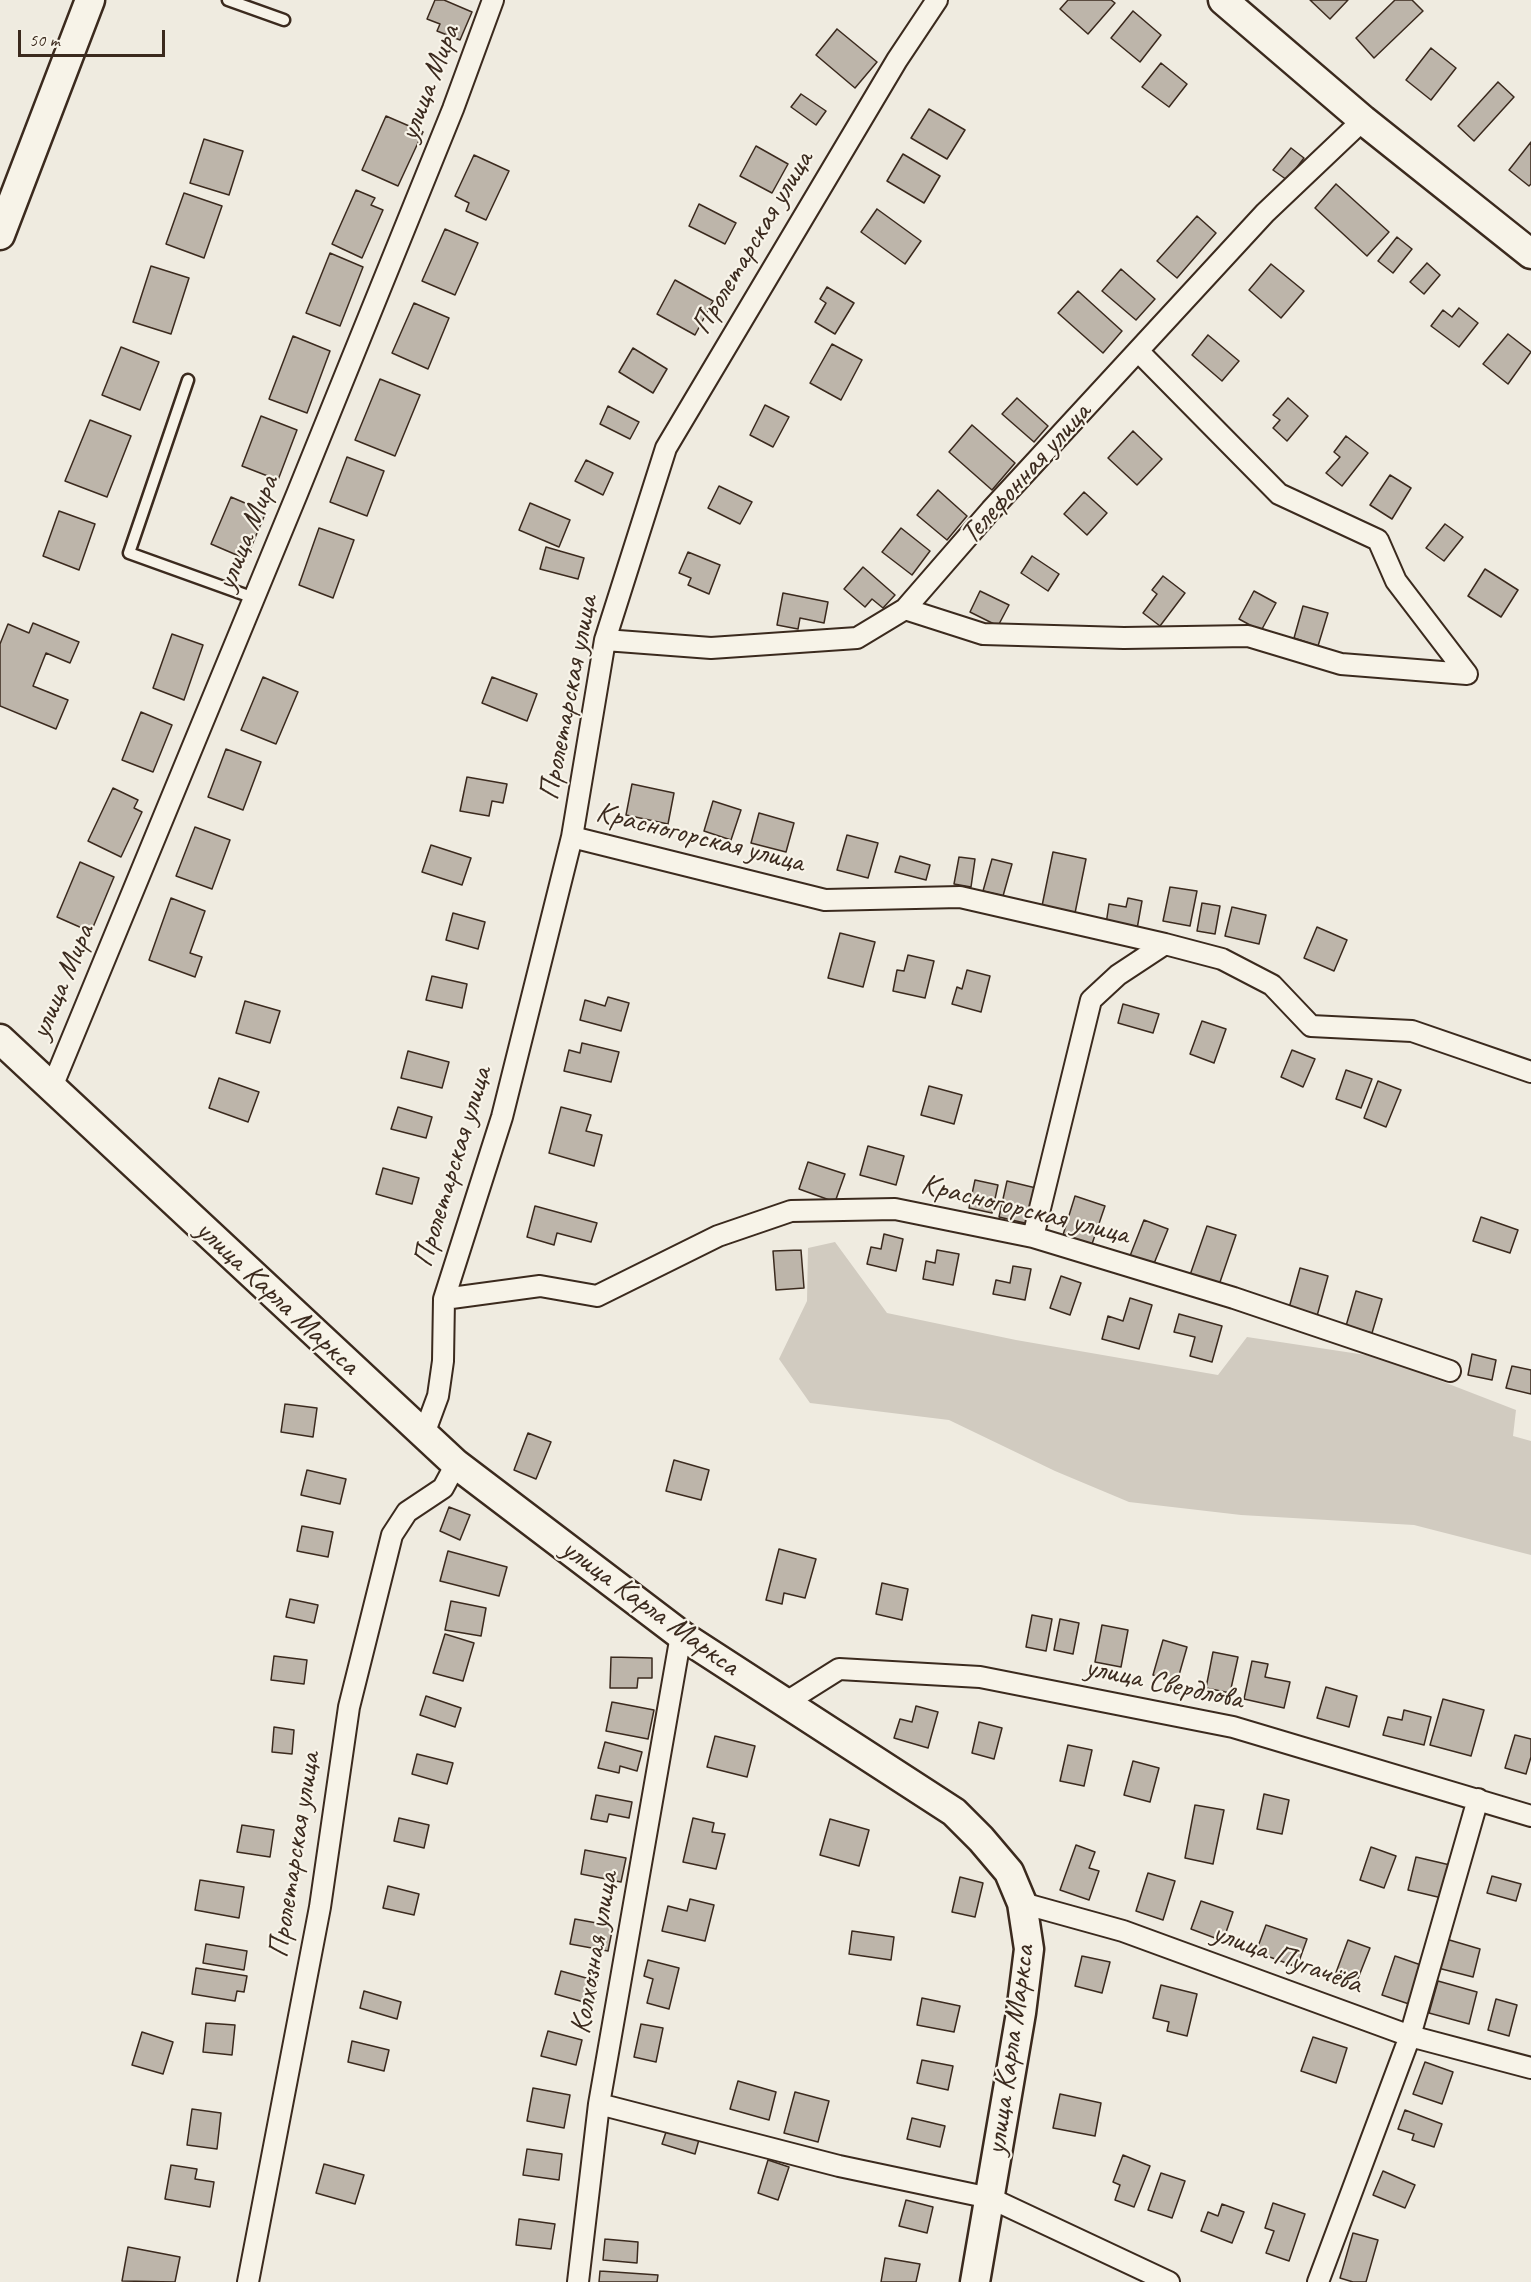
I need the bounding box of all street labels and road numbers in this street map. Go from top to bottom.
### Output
street label: улица Мира [392,20,468,146]
street label: Пролетарская улица [684,145,822,341]
street label: Телефонная улица [953,396,1099,552]
street label: улица Мира [209,470,287,596]
street label: Пролетарская улица [532,593,606,803]
street label: Красногорская улица [592,795,808,881]
street label: улица Мира [23,919,103,1045]
street label: Пролетарская улица [405,1063,501,1271]
street label: Красногорская улица [917,1167,1133,1253]
street label: улица Карла Маркса [187,1213,367,1383]
street label: улица Карла Маркса [554,1531,746,1685]
street label: улица Свердлова [1082,1650,1246,1718]
street label: Пролетарская улица [261,1750,329,1960]
street label: Колхозная улица [563,1869,627,2037]
street label: улица Пугачёва [1207,1915,1367,2003]
street label: улица Карла Маркса [978,1943,1044,2157]

